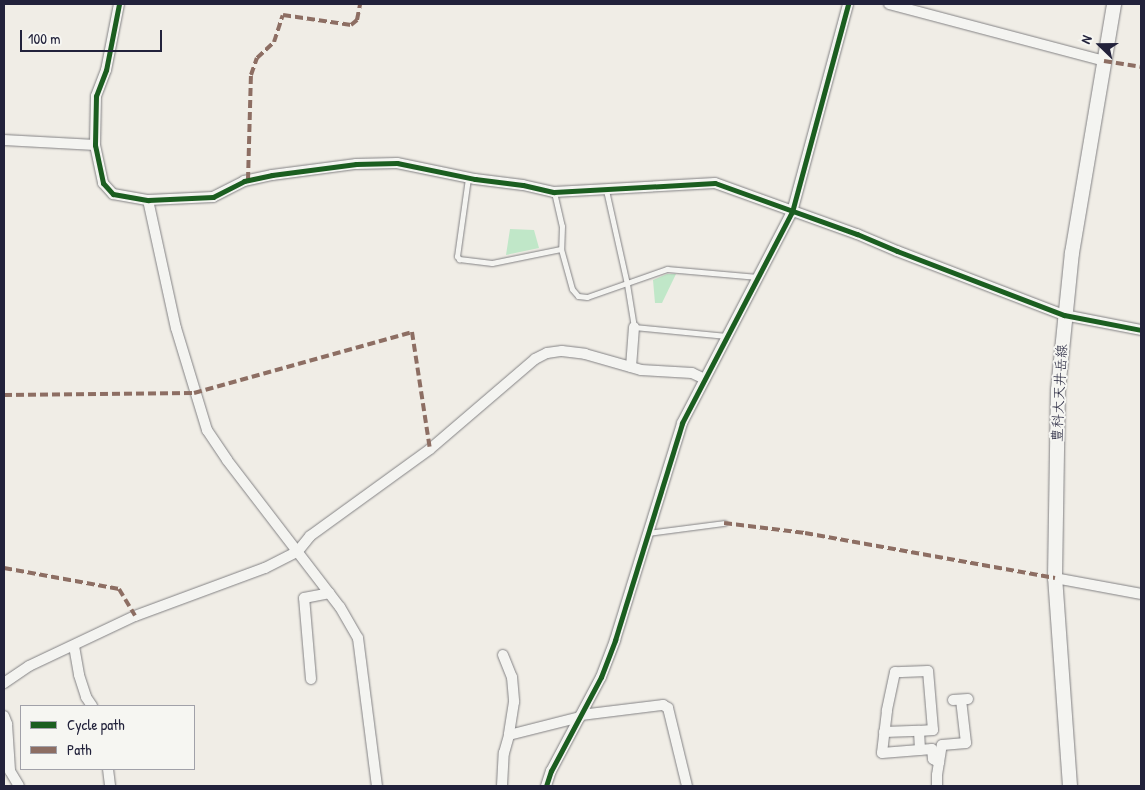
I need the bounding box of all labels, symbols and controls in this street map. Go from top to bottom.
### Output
scale bar [22,20,165,52]
north arrow [1075,20,1125,70]
text: 100 m [28,28,61,49]
text: N [1075,32,1096,46]
street label: 豊科大天井岳線 [1048,344,1070,442]
legend [20,705,195,770]
text: Cycle path [67,714,125,735]
text: Path [67,739,92,760]

